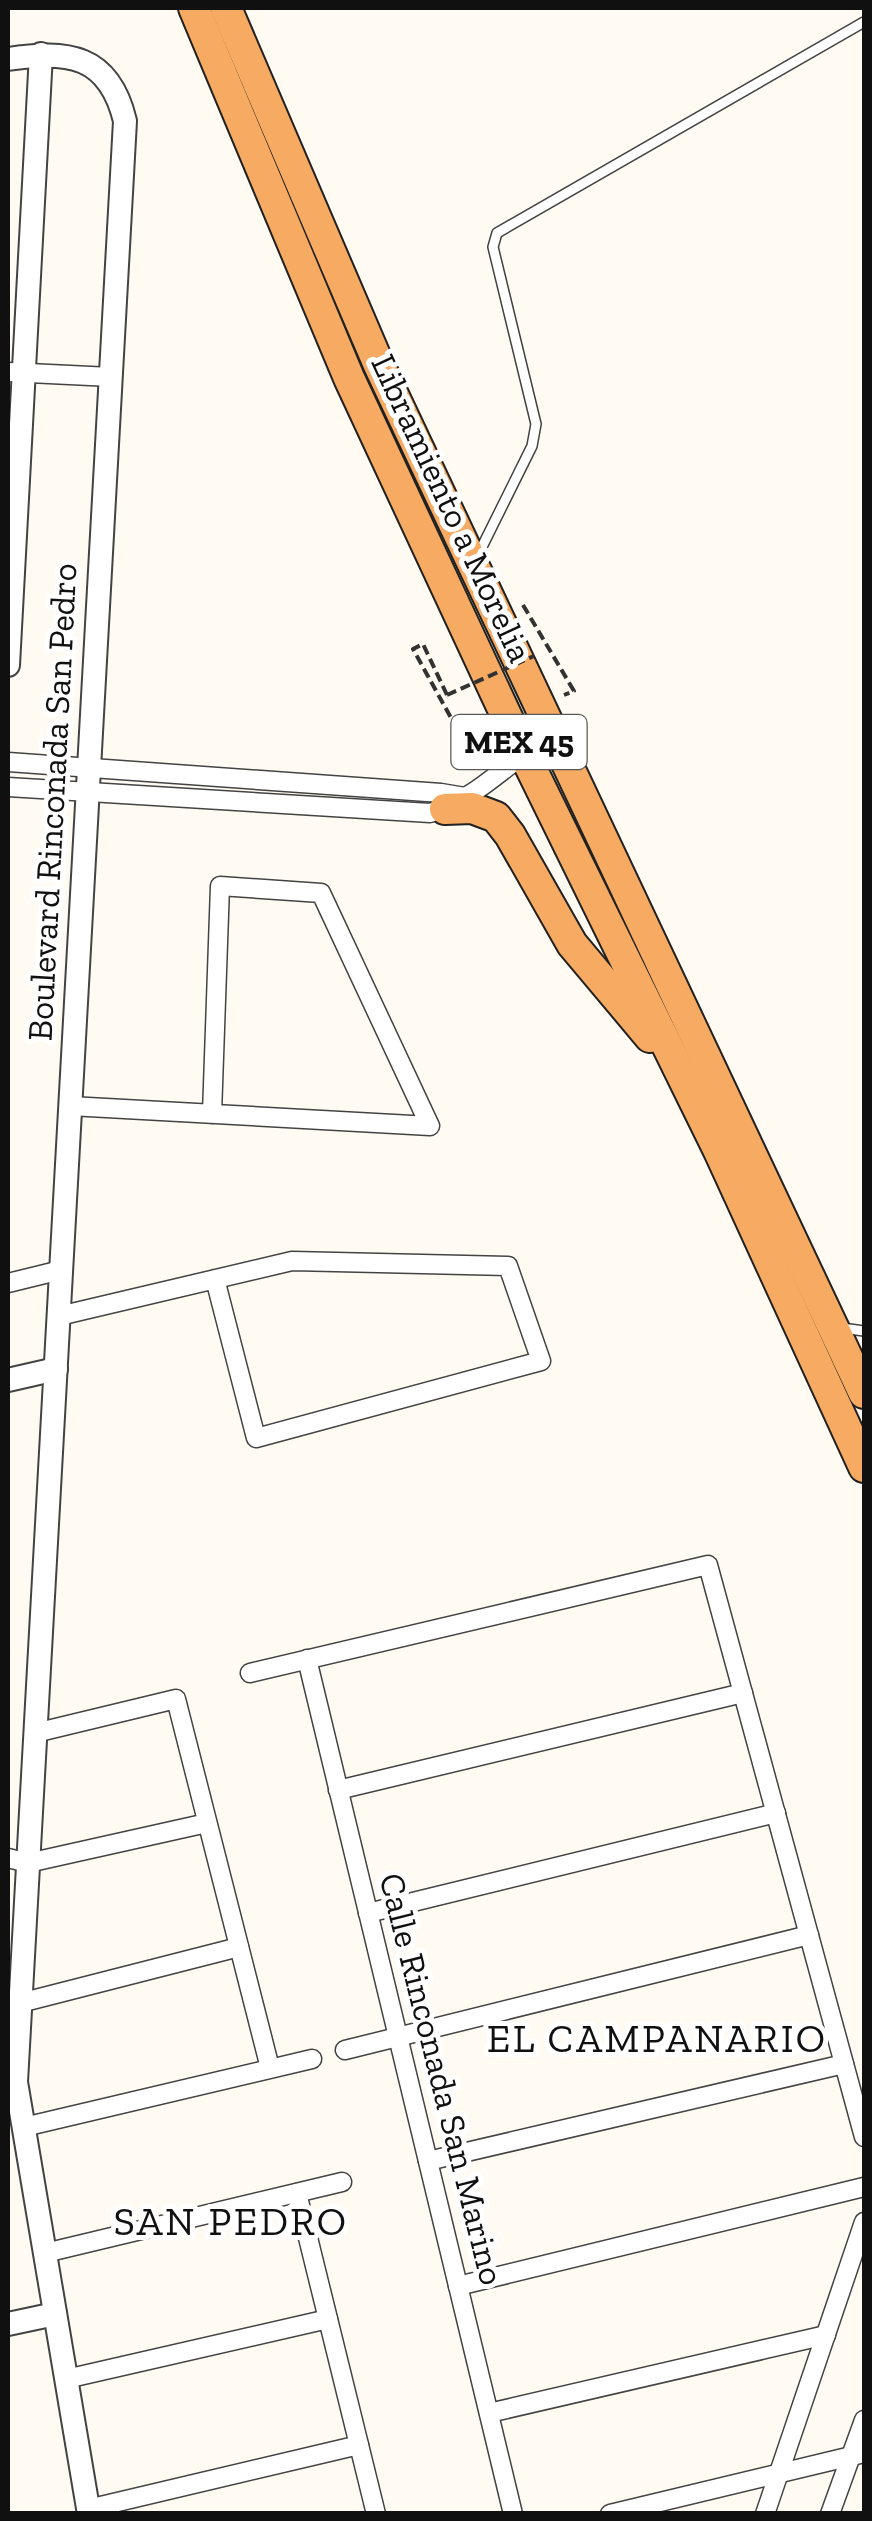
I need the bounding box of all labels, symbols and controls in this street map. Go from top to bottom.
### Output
street label: Libramiento a Morelia [362,347,542,669]
street label: Boulevard Rinconada San Pedro [19,562,85,1042]
road number: MEX 45 [452,715,586,769]
street label: Calle Rinconada San Marino [371,1869,513,2289]
district label: EL CAMPANARIO [487,2014,827,2062]
district label: SAN PEDRO [113,2197,349,2245]

